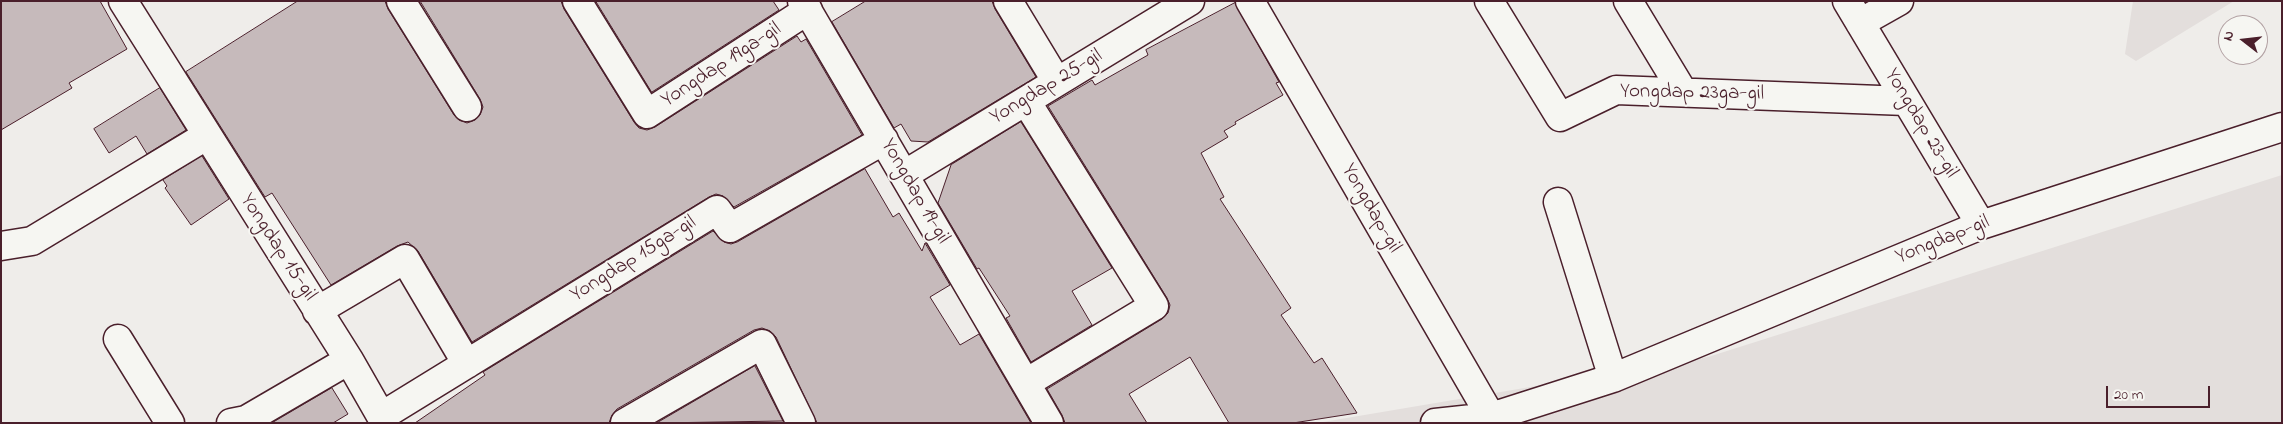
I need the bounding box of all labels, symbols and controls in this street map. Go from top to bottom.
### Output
north arrow [2218,15,2268,65]
street label: Yongdap 19ga-gil [657,18,787,114]
text: N [2218,29,2240,43]
street label: Yongdap 25-gil [986,45,1108,131]
street label: Yongdap 23-gil [1877,65,1963,183]
street label: Yongdap 23ga-gil [1620,80,1764,108]
street label: Yongdap 19-gil [874,135,954,249]
street label: Yongdap-gil [1334,160,1406,258]
street label: Yongdap 15-gil [233,190,321,306]
street label: Yongdap 15ga-gil [566,211,702,309]
street label: Yongdap-gil [1892,211,1994,271]
scale bar [2108,376,2212,408]
text: 20 m [2114,384,2143,406]

